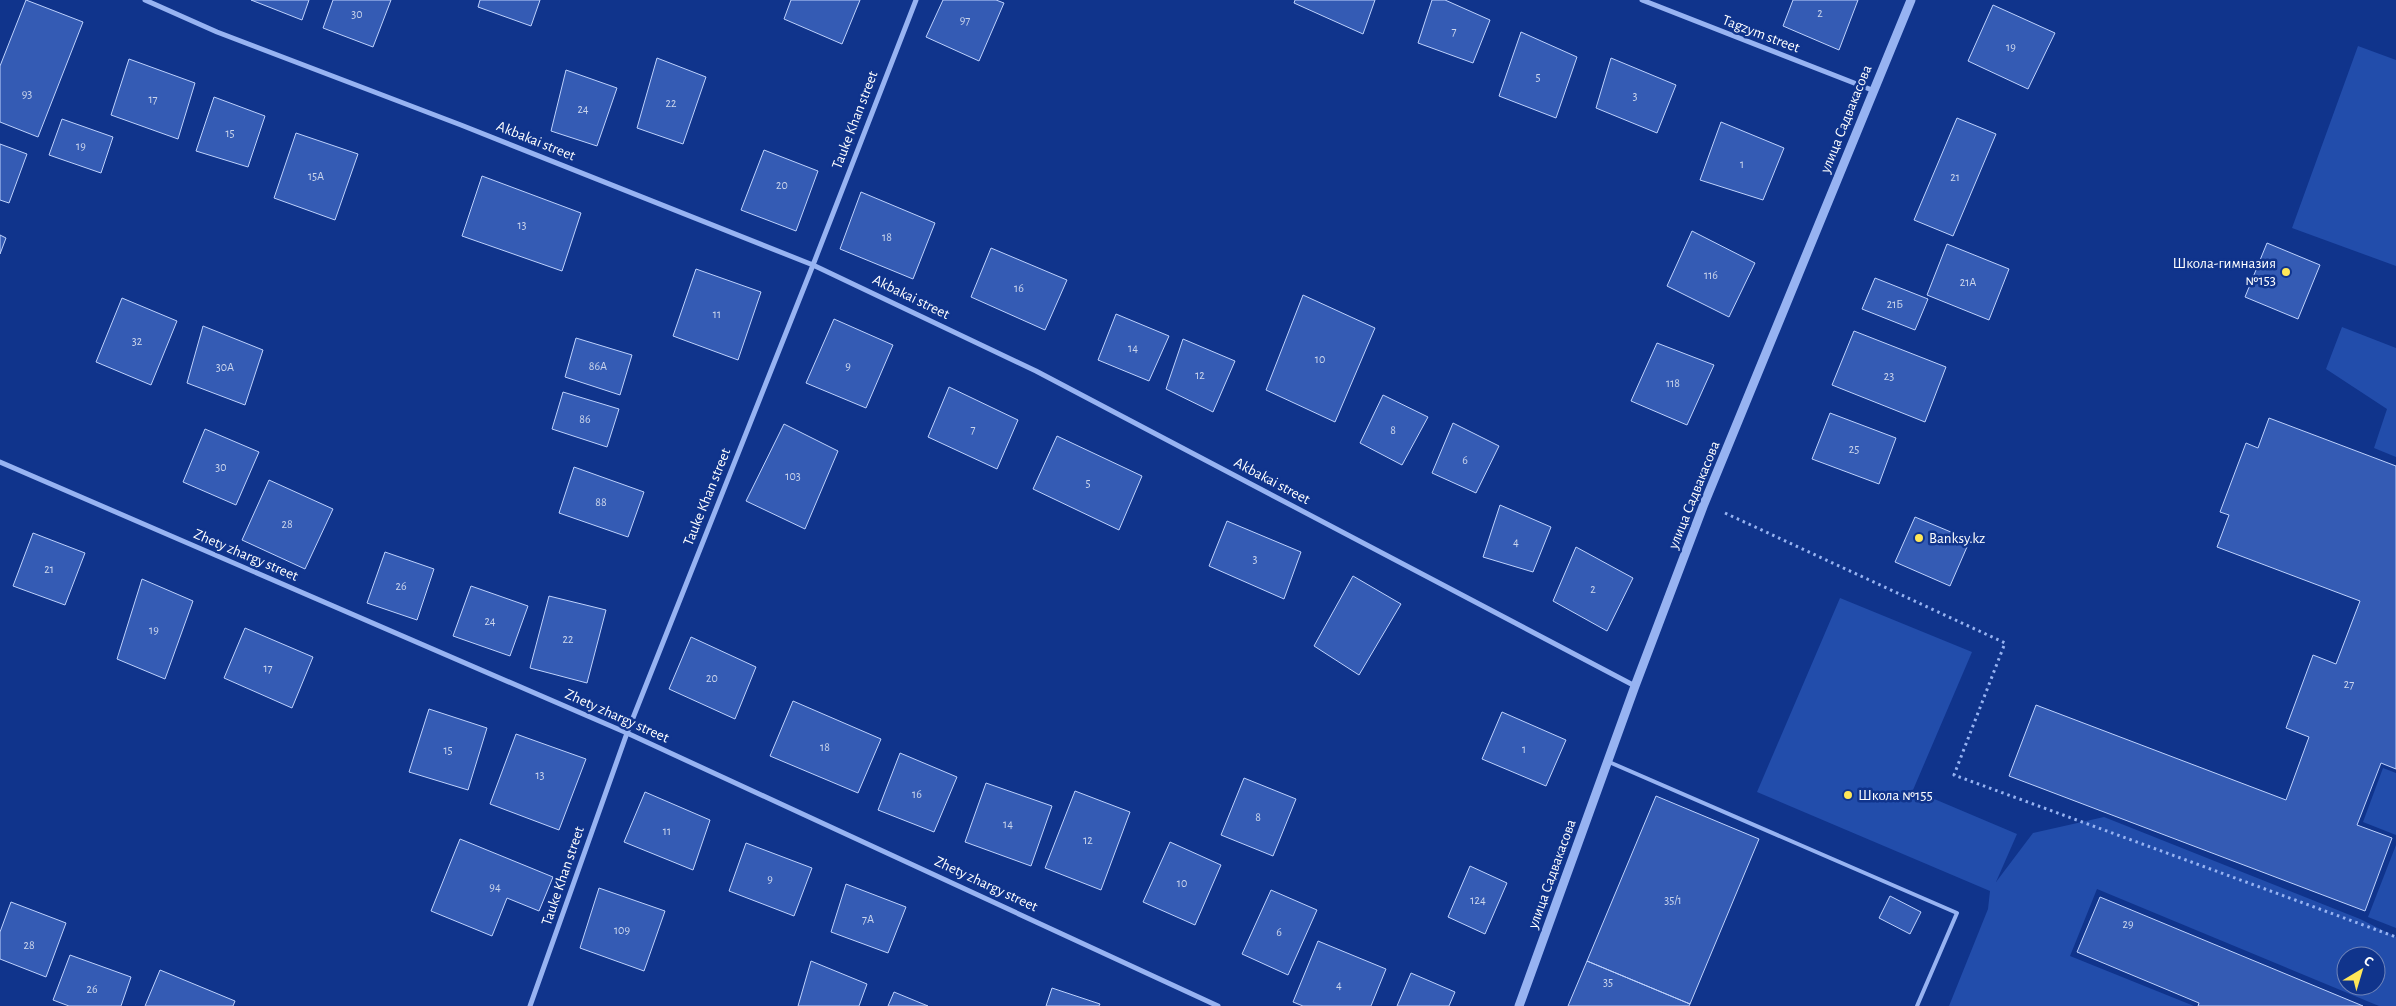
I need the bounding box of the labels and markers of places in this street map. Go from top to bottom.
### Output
place label: Школа-гимназия №153 [2172,256,2276,288]
marker: Школа-гимназия №153 [2280,266,2292,278]
place label: Banksy.kz [1929,531,1985,546]
marker: Banksy.kz [1913,532,1925,544]
place label: Школа №155 [1858,788,1933,803]
marker: Школа №155 [1842,789,1854,801]

